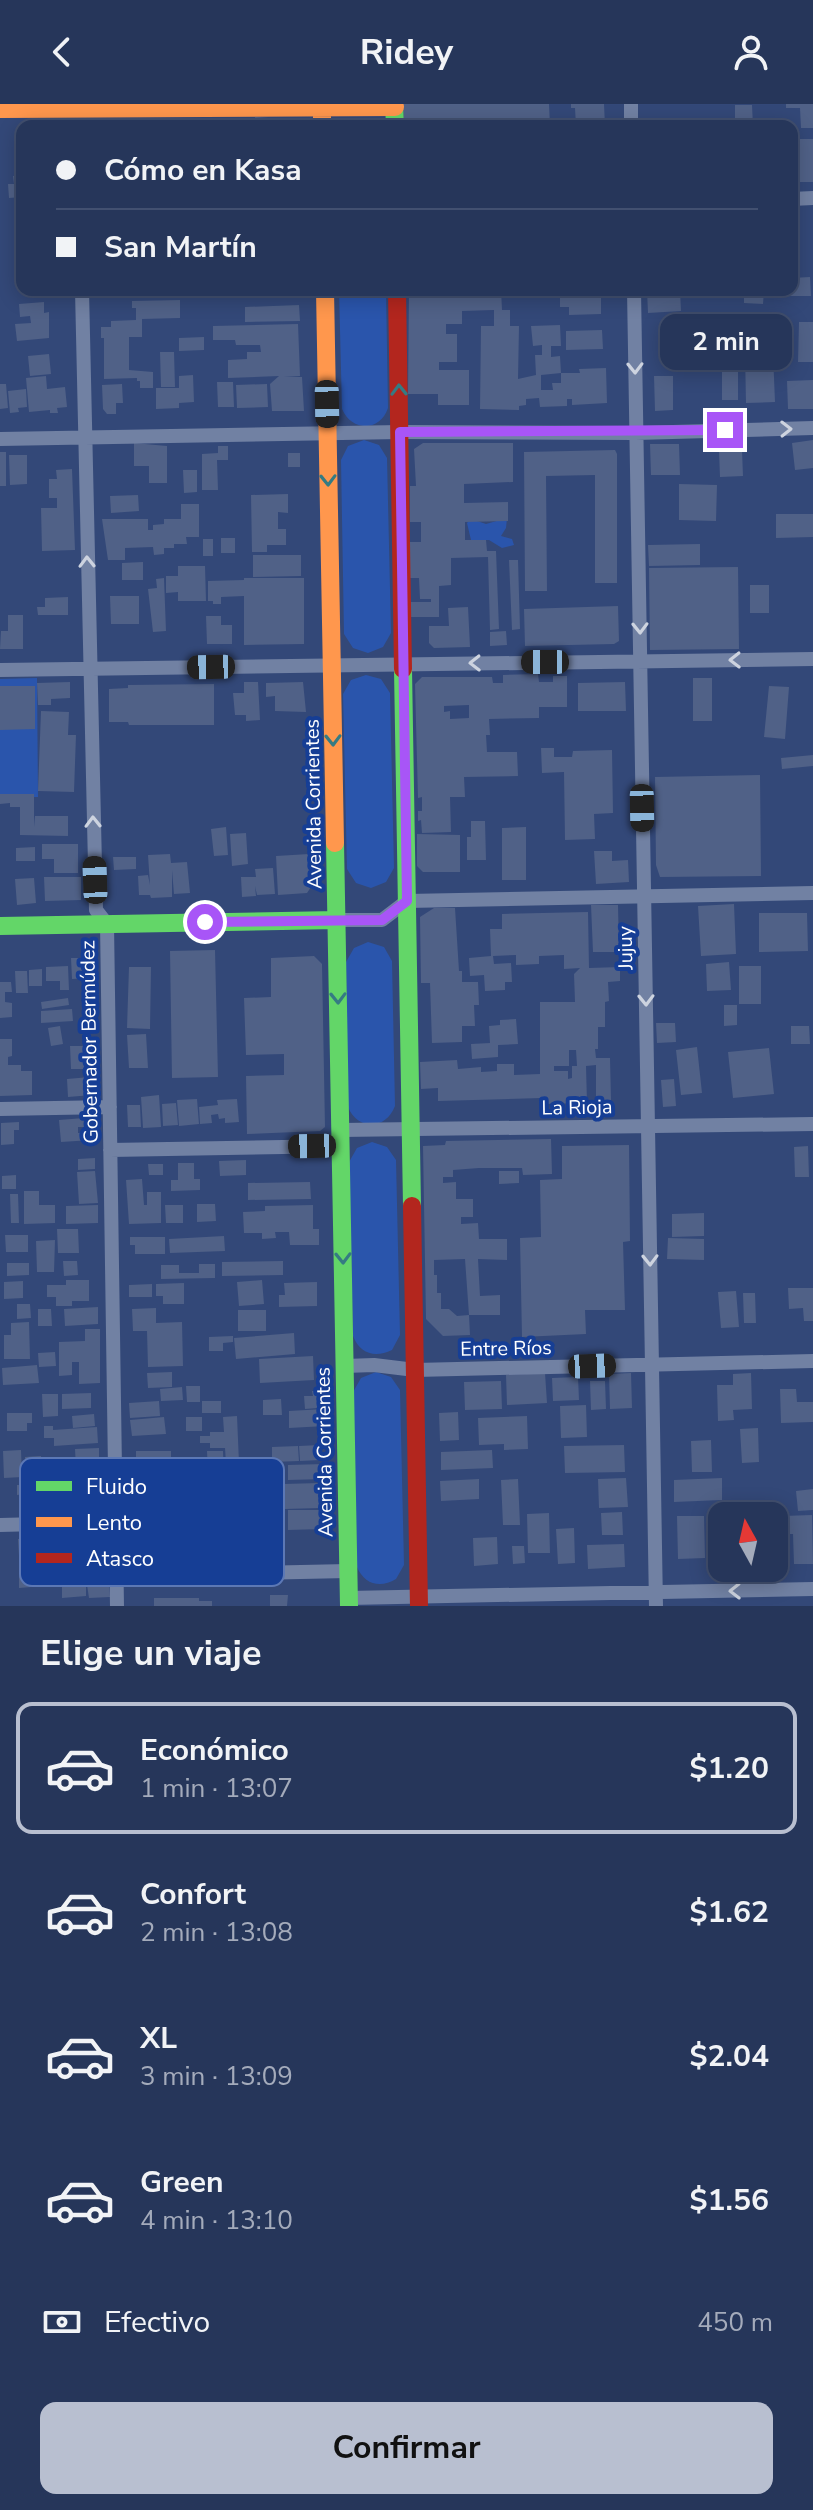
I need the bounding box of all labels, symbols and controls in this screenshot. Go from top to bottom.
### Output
text: Ridey [360,28,453,77]
icon: back [40,30,84,74]
icon: person [729,30,773,74]
text: Cómo en Kasa [104,150,302,191]
text: San Martín [104,227,257,268]
callout: 2 min [659,314,791,370]
text: 2 min [692,324,760,359]
one-way arrow [626,362,644,375]
car [315,380,339,428]
one-way arrow [390,383,408,396]
route end [707,412,743,448]
one-way arrow [780,420,793,438]
one-way arrow [320,474,337,487]
one-way arrow [79,555,96,568]
one-way arrow [631,622,648,635]
car [521,650,569,674]
one-way arrow [728,651,741,669]
one-way arrow [468,654,481,672]
car [187,655,235,679]
street label: Avenida Corrientes [299,719,328,889]
one-way arrow [325,734,342,747]
car [630,784,654,832]
one-way arrow [85,815,102,828]
car [82,856,108,904]
route start [187,904,223,940]
street label: Jujuy [612,925,639,971]
street label: Gobernador Bermúdez [74,940,105,1144]
one-way arrow [329,992,347,1005]
one-way arrow [637,994,654,1007]
street label: La Rioja [541,1093,613,1122]
car [288,1134,336,1158]
one-way arrow [334,1252,352,1265]
one-way arrow [641,1254,659,1267]
street label: Entre Ríos [460,1334,552,1363]
car [568,1353,616,1379]
street label: Avenida Corrientes [310,1367,339,1537]
legend [20,1458,284,1586]
text: Fluido [86,1472,147,1502]
north arrow [708,1502,788,1582]
map controls [708,1502,788,1582]
text: Lento [86,1508,142,1538]
text: Atasco [86,1544,154,1574]
one-way arrow [728,1582,741,1599]
text: Elige un viaje [40,1629,261,1678]
text: Económico [140,1730,289,1771]
icon: car [44,1732,116,1804]
text: $1.20 [690,1748,769,1789]
text: 1 min · 13:07 [140,1771,293,1806]
text: Confort [140,1874,246,1915]
icon: car [44,1876,116,1948]
text: $1.62 [690,1892,769,1933]
text: 2 min · 13:08 [140,1915,293,1950]
text: XL [140,2018,177,2059]
icon: car [44,2020,116,2092]
text: $2.04 [690,2036,769,2077]
text: 3 min · 13:09 [140,2059,293,2094]
text: Green [140,2162,224,2203]
icon: car [44,2164,116,2236]
text: $1.56 [690,2180,769,2221]
text: 4 min · 13:10 [140,2203,293,2238]
icon: cash [40,2300,84,2344]
text: Efectivo [104,2302,210,2343]
text: 450 m [697,2305,773,2340]
button: Confirmar [40,2402,773,2494]

